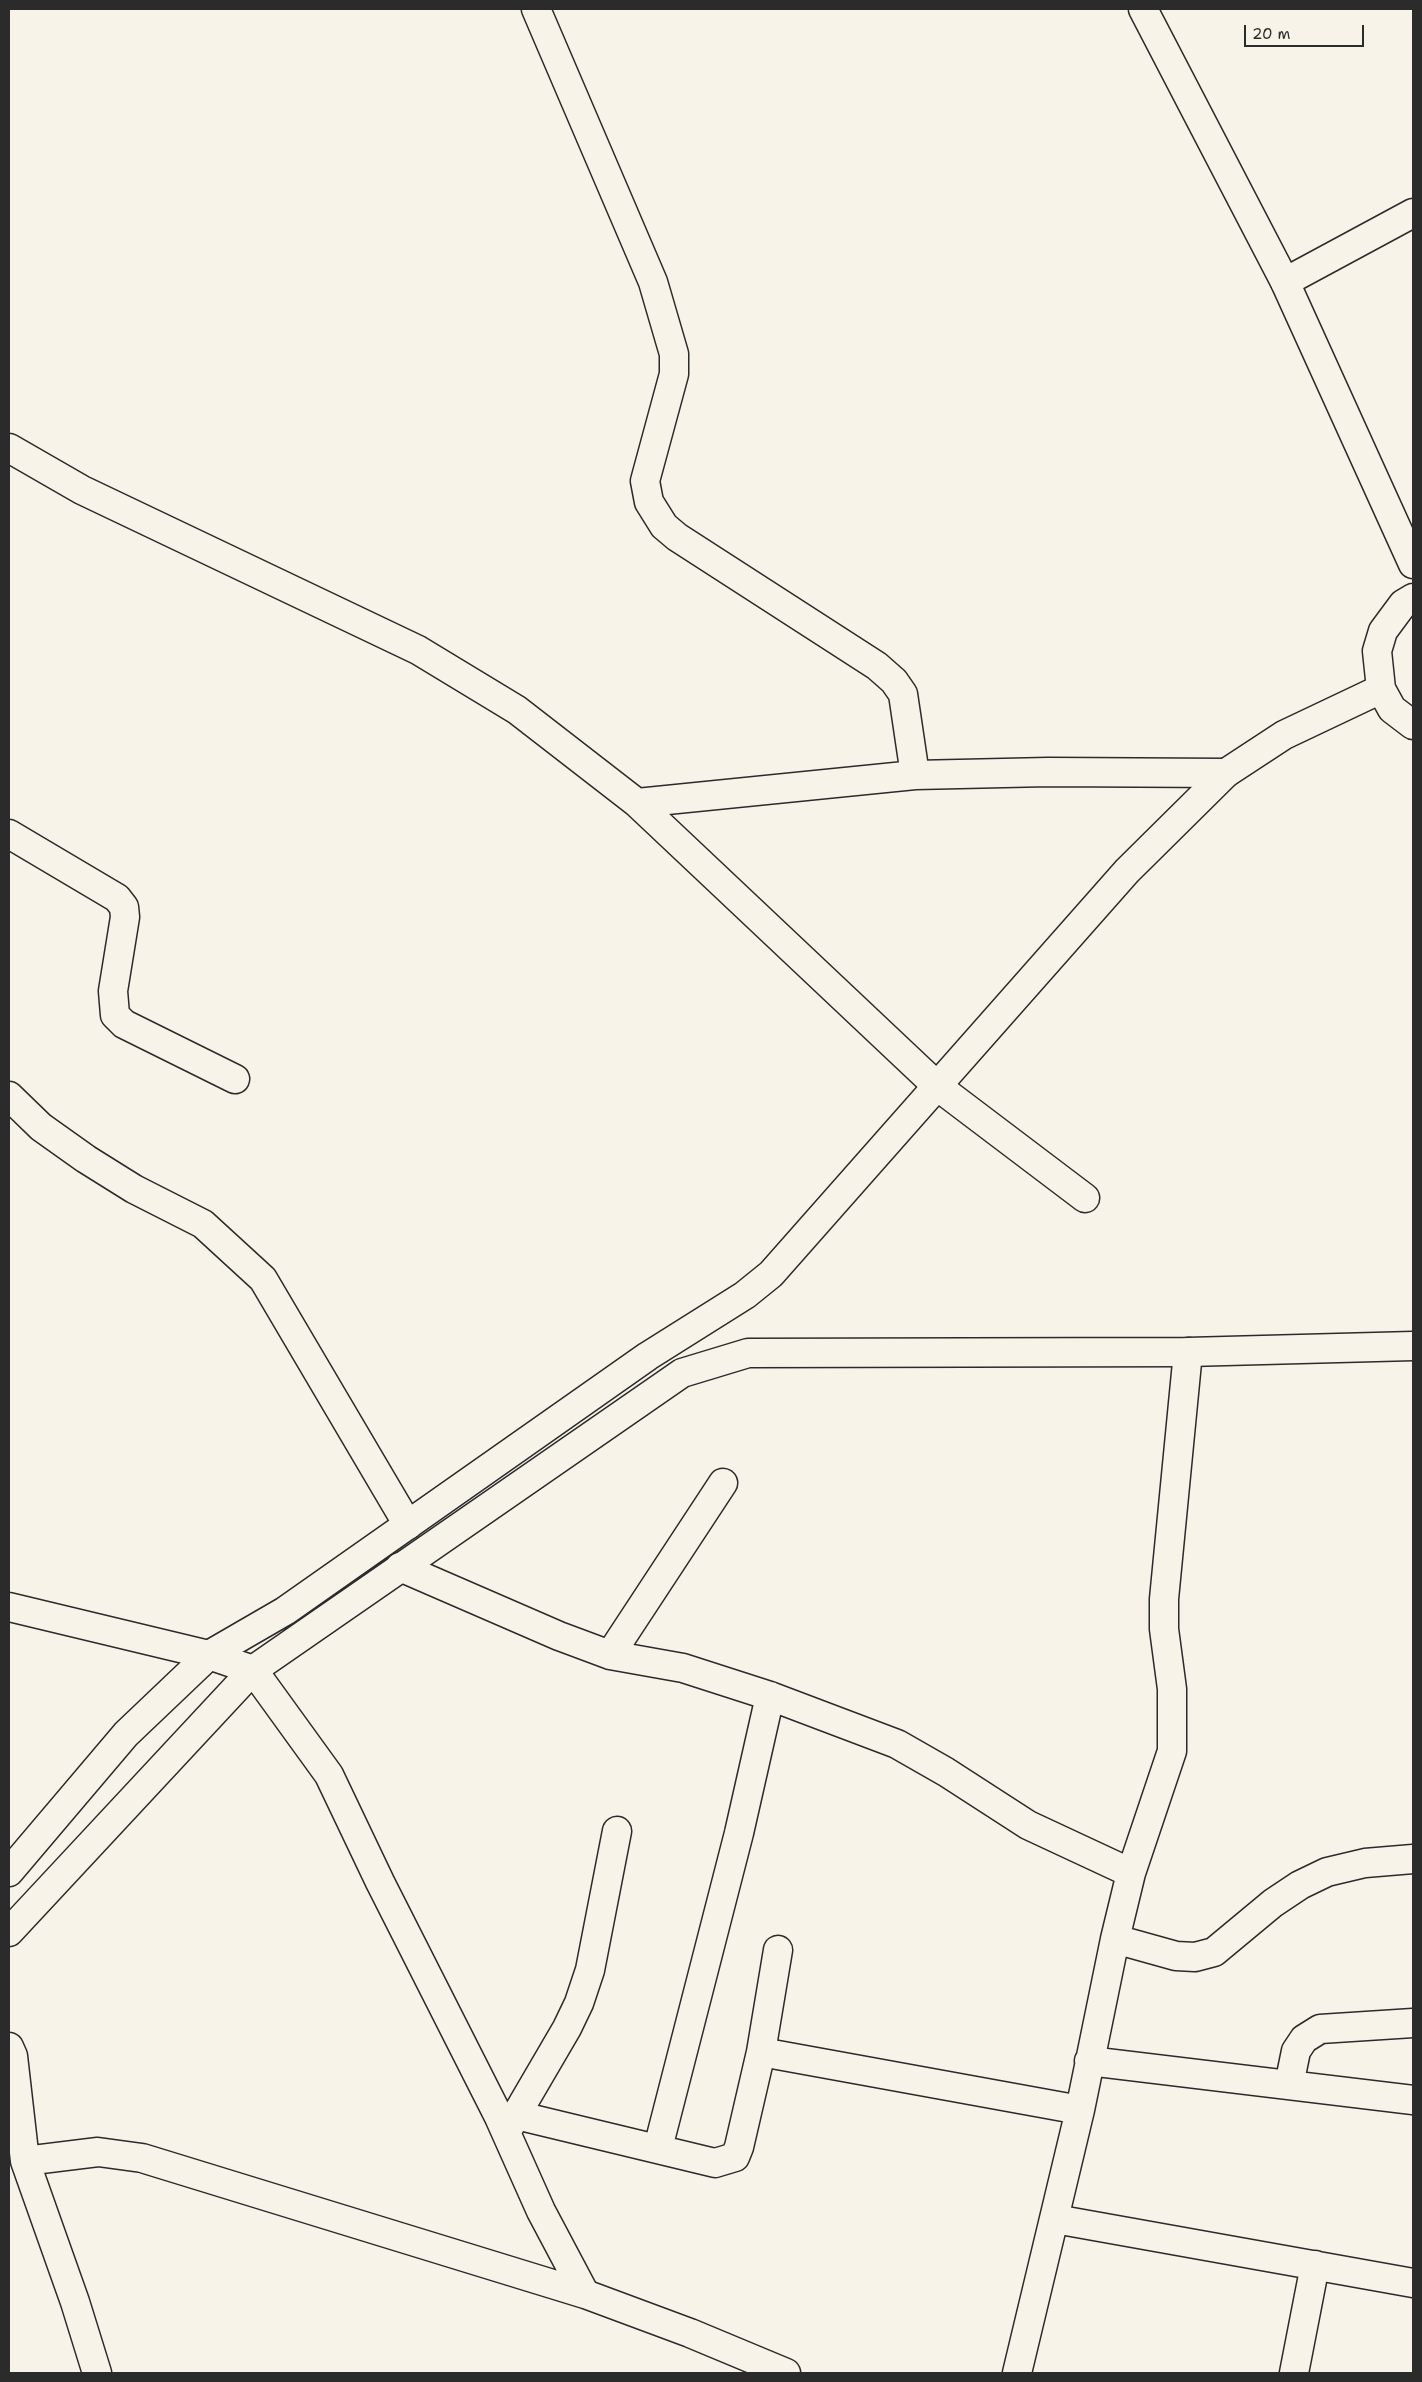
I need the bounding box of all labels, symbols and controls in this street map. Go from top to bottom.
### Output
scale bar [1247,15,1367,47]
text: 20 m [1252,24,1291,44]

